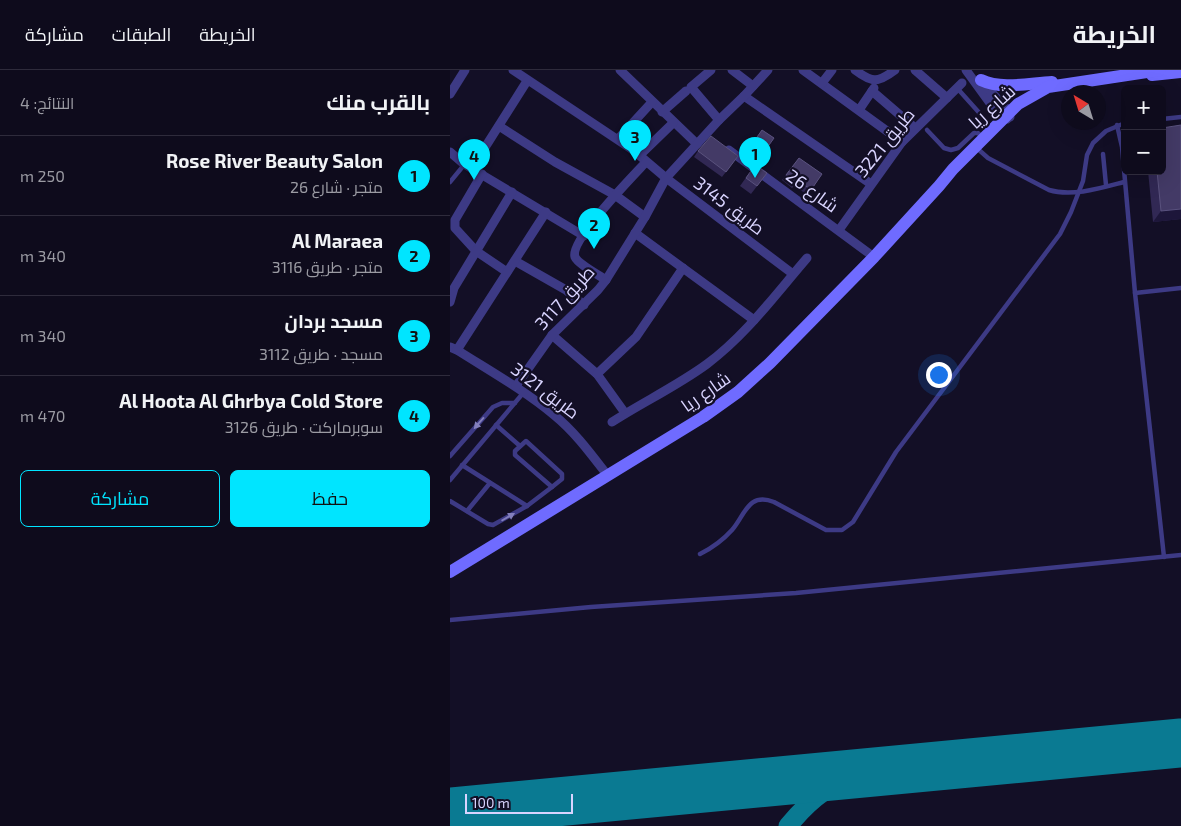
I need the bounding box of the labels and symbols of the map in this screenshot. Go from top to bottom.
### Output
street label: شارع ريا [963,80,1021,134]
north arrow [1061,85,1106,130]
street label: طريق 3221 [850,103,920,183]
pin: 3 [619,120,651,161]
pin: 1 [739,137,771,178]
pin: 4 [458,139,490,180]
street label: شارع 26 [781,164,843,218]
street label: طريق 3145 [689,171,769,241]
pin: 2 [578,208,610,249]
street label: طريق 3117 [530,261,600,335]
street label: طريق 3121 [506,357,584,425]
your location [926,362,952,388]
street label: شارع ريا [677,366,735,418]
one-way arrow [473,417,485,429]
one-way arrow [501,512,514,521]
scale bar [465,791,572,814]

